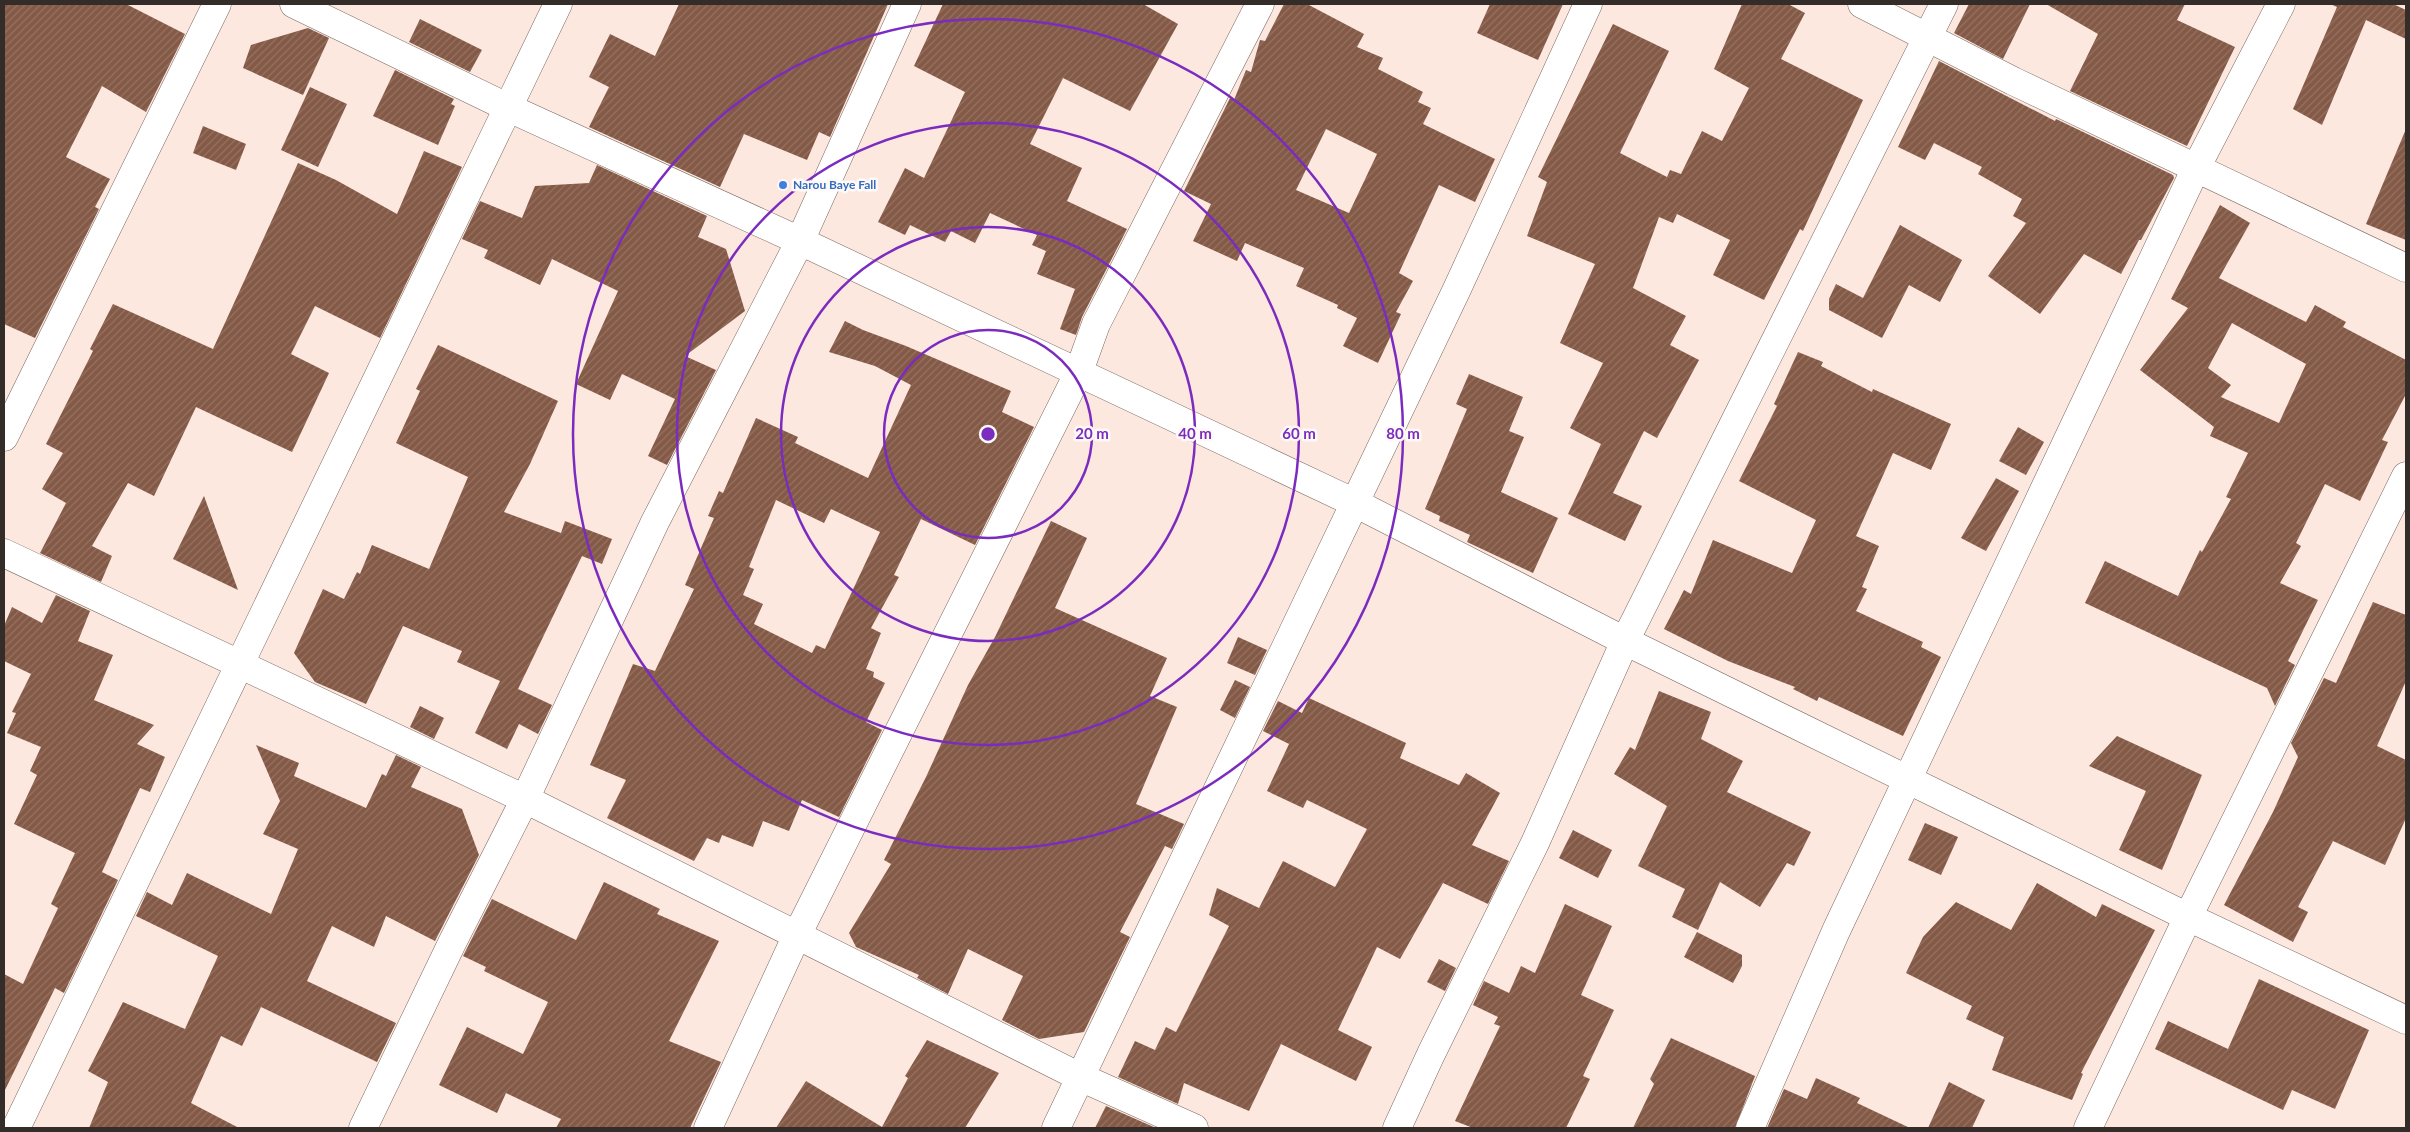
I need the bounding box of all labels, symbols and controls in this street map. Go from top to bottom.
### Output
place label: Narou Baye Fall [793,177,876,192]
marker: Narou Baye Fall [777,179,789,191]
text: 20 m [1075,424,1109,442]
text: 40 m [1178,424,1212,442]
text: 60 m [1282,424,1316,442]
text: 80 m [1386,424,1420,442]
centre of rings [979,425,997,443]

